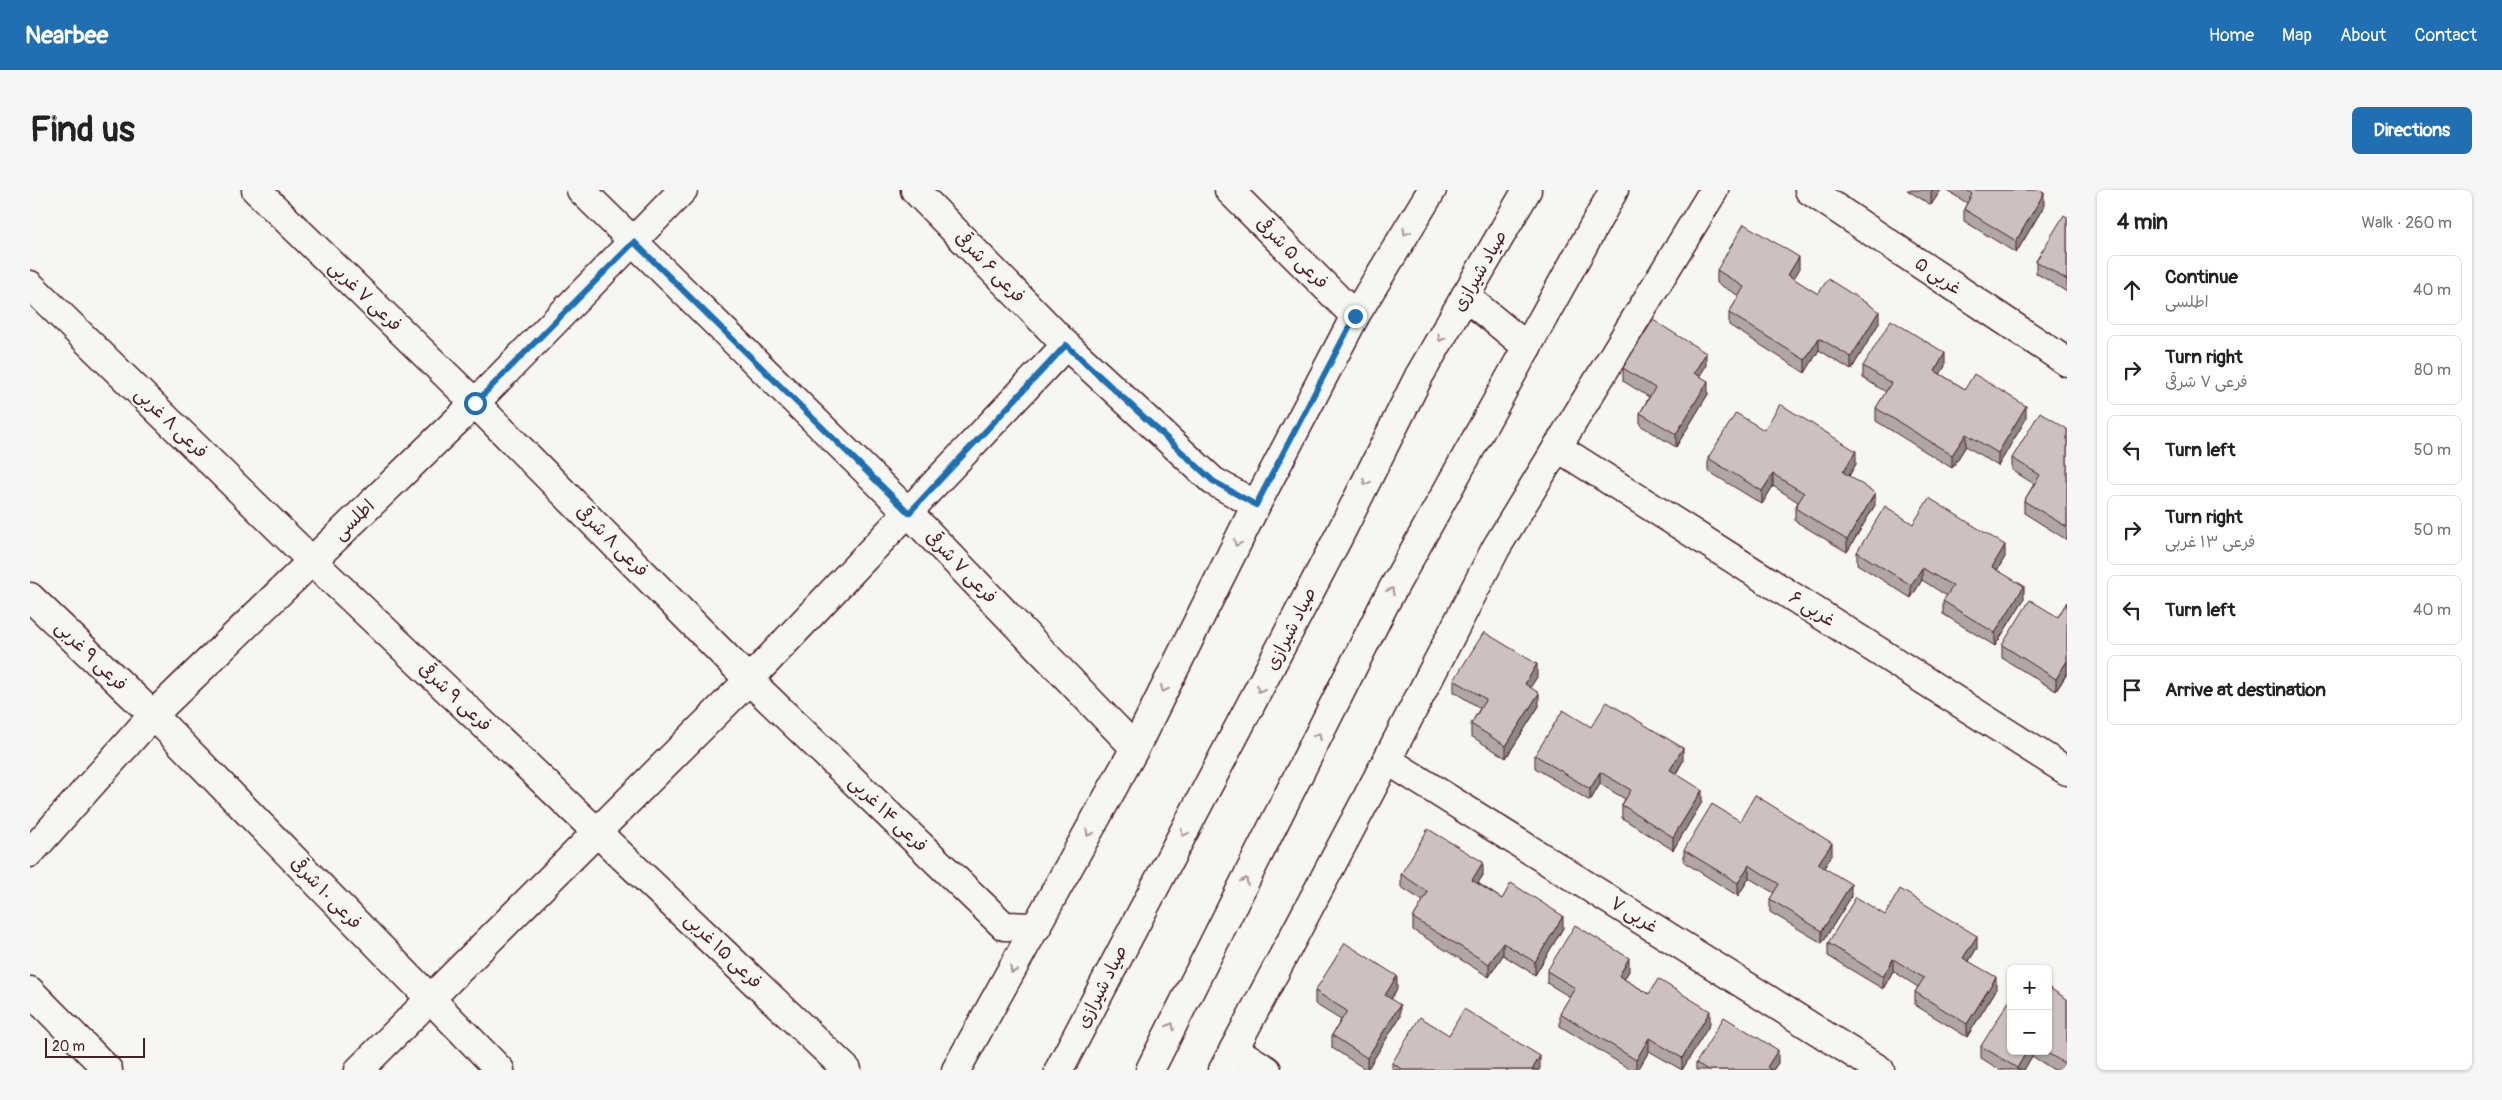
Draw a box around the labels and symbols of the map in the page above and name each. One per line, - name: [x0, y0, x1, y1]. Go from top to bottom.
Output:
- street label: فرعی ۵ شرقی: [1251, 211, 1334, 294]
- street label: فرعی ۶ شرقی: [950, 225, 1031, 308]
- one-way arrow: [1403, 226, 1413, 235]
- street label: صیاد شیرازی: [1448, 226, 1512, 316]
- street label: ۵ غربی: [1910, 252, 1966, 300]
- street label: فرعی ۷ غربی: [324, 255, 406, 337]
- route end: [1344, 305, 1367, 328]
- one-way arrow: [1437, 333, 1447, 342]
- street label: فرعی ۸ غربی: [130, 382, 212, 464]
- route start: [464, 392, 487, 415]
- one-way arrow: [1362, 477, 1372, 486]
- street label: اطلسی: [328, 495, 380, 545]
- street label: فرعی ۸ شرقی: [571, 499, 654, 582]
- street label: فرعی ۷ شرقی: [920, 525, 1002, 608]
- one-way arrow: [1233, 538, 1243, 547]
- street label: صیاد شیرازی: [1260, 584, 1322, 674]
- street label: ۶ غربی: [1785, 586, 1839, 632]
- one-way arrow: [1385, 588, 1395, 597]
- street label: فرعی ۹ غربی: [50, 616, 132, 696]
- street label: فرعی ۹ شرقی: [414, 657, 497, 737]
- one-way arrow: [1160, 684, 1170, 693]
- one-way arrow: [1256, 684, 1266, 693]
- one-way arrow: [1312, 732, 1322, 741]
- street label: فرعی ۱۴ غربی: [844, 771, 932, 857]
- one-way arrow: [1085, 827, 1095, 836]
- one-way arrow: [1180, 827, 1190, 836]
- street label: فرعی ۱۰ شرقی: [286, 851, 367, 934]
- one-way arrow: [1238, 877, 1249, 886]
- street label: ۷ غربی: [1606, 891, 1662, 939]
- street label: فرعی ۱۵ غربی: [679, 908, 767, 994]
- street label: صیاد شیرازی: [1071, 942, 1133, 1032]
- one-way arrow: [1009, 964, 1019, 973]
- one-way arrow: [1165, 1023, 1175, 1032]
- scale bar: [45, 1035, 145, 1058]

